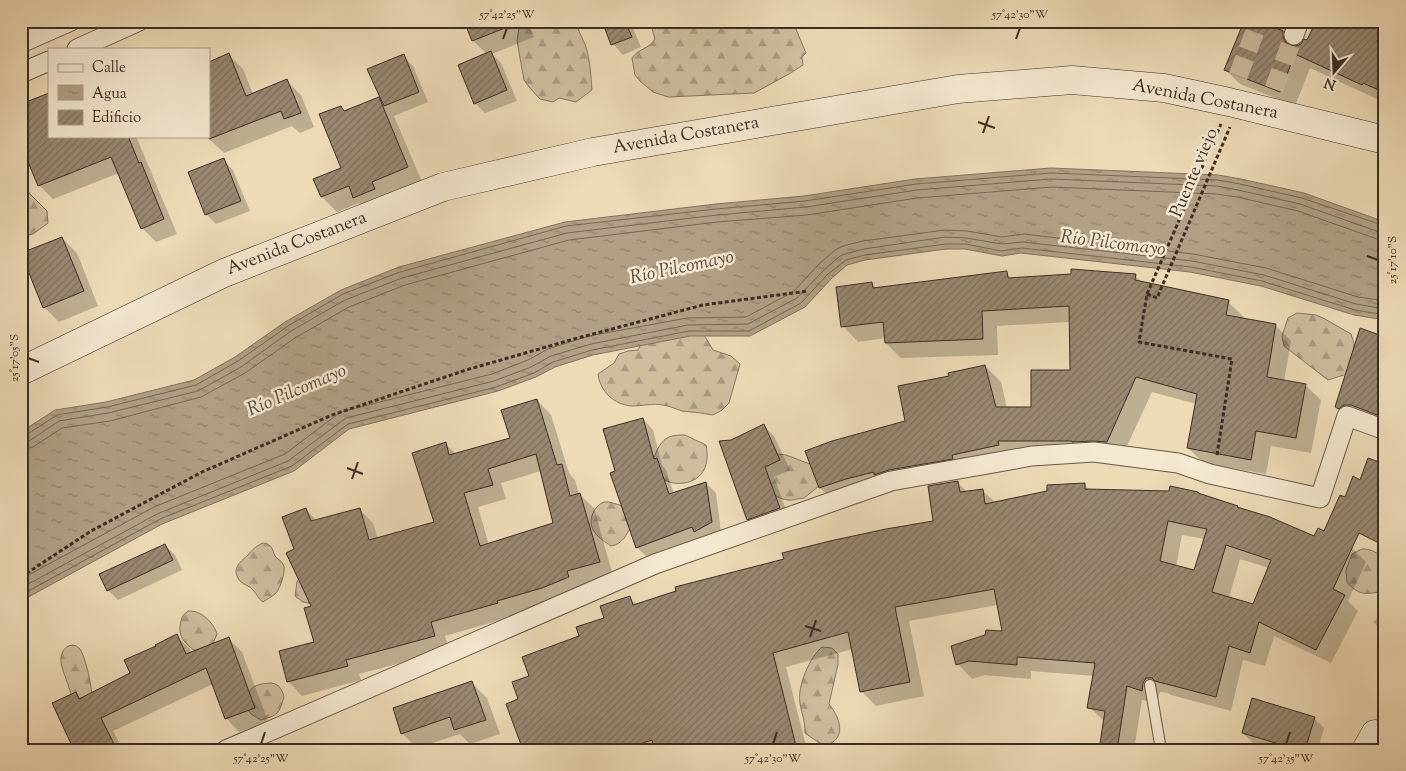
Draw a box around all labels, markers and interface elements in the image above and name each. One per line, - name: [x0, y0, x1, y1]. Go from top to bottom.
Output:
- text: 57°42'25"W: [478, 6, 535, 24]
- text: 57°42'30"W: [991, 6, 1049, 24]
- legend: [48, 48, 210, 138]
- north arrow: [1308, 48, 1358, 98]
- text: Calle: [92, 58, 126, 79]
- text: N: [1322, 71, 1339, 94]
- street label: Avenida Costanera: [1130, 73, 1280, 127]
- text: Agua: [92, 84, 127, 105]
- text: Edificio: [92, 108, 141, 129]
- street label: Avenida Costanera: [611, 110, 761, 162]
- street label: Puente viejo: [1164, 124, 1226, 222]
- street label: Avenida Costanera: [223, 205, 371, 283]
- water label: Río Pilcomayo: [1059, 224, 1167, 264]
- text: 25°17'10"S: [1384, 236, 1402, 284]
- water label: Río Pilcomayo: [628, 244, 736, 292]
- text: 25°17'05"S: [6, 334, 24, 382]
- water label: Río Pilcomayo: [243, 358, 351, 424]
- text: 57°42'25"W: [232, 750, 289, 768]
- text: 57°42'30"W: [744, 750, 802, 768]
- text: 57°42'35"W: [1258, 750, 1314, 768]

